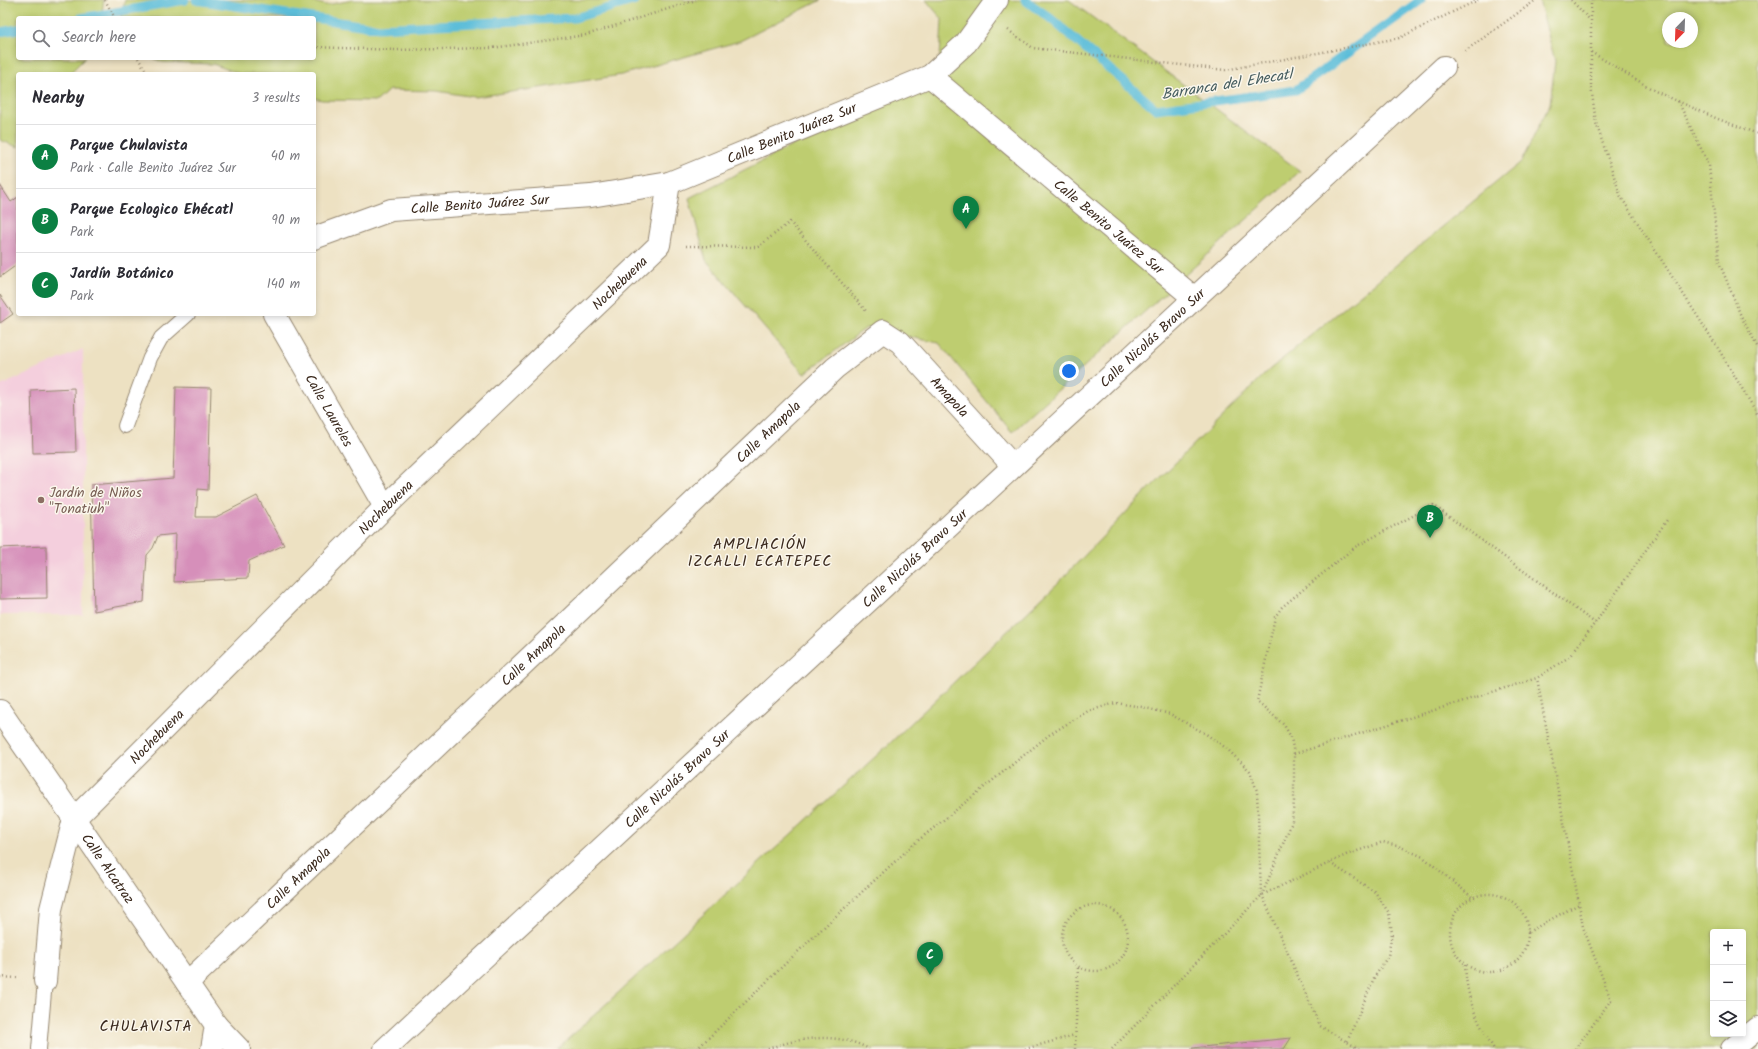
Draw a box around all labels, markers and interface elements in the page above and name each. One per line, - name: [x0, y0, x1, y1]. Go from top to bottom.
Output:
- north arrow: [1662, 12, 1698, 48]
- search box: [16, 16, 316, 60]
- text: Search here: [62, 26, 136, 50]
- icon: search: [30, 27, 52, 49]
- water label: Barranca del Ehecatl: [1160, 62, 1297, 107]
- text: Nearby: [32, 85, 84, 112]
- text: 3 results: [252, 88, 300, 109]
- street label: Calle Benito Juárez Sur: [724, 97, 862, 170]
- text: Parque Chulavista: [70, 134, 188, 158]
- text: A: [41, 146, 49, 167]
- text: 40 m: [271, 146, 300, 167]
- text: Park · Calle Benito Juárez Sur: [70, 158, 236, 179]
- street label: Calle Benito Juárez Sur: [1048, 174, 1170, 281]
- street label: Calle Benito Juárez Sur: [410, 189, 551, 221]
- pin: A: [953, 196, 979, 229]
- text: Parque Ecologico Ehécatl: [70, 198, 233, 222]
- text: B: [41, 210, 49, 231]
- text: 90 m: [272, 210, 300, 231]
- text: Park: [70, 222, 94, 243]
- street label: Nochebuena: [587, 251, 653, 316]
- text: Jardín Botánico: [70, 262, 174, 286]
- text: C: [41, 274, 49, 295]
- text: 140 m: [267, 274, 300, 295]
- street label: Calle Nicolás Bravo Sur: [1095, 283, 1212, 393]
- text: Park: [70, 286, 94, 307]
- your location: [1059, 361, 1079, 381]
- street label: Calle Laureles: [299, 370, 358, 452]
- street label: Amapola: [924, 372, 974, 423]
- street label: Calle Amapola: [731, 396, 806, 469]
- street label: Nochebuena: [353, 475, 419, 540]
- place label: Jardín de Niños "Tonatiuh": [49, 482, 142, 520]
- marker: Jardín de Niños "Tonatiuh": [36, 495, 46, 505]
- street label: Calle Nicolás Bravo Sur: [857, 503, 974, 614]
- pin: B: [1417, 505, 1443, 538]
- district label: AMPLIACIÓN IZCALLI ECATEPEC: [688, 533, 832, 574]
- street label: Calle Amapola: [496, 619, 571, 692]
- street label: Nochebuena: [125, 704, 190, 770]
- street label: Calle Nicolás Bravo Sur: [620, 723, 736, 834]
- street label: Calle Alcatraz: [75, 829, 140, 909]
- street label: Calle Amapola: [261, 842, 336, 915]
- map controls: [1710, 929, 1746, 1037]
- button: +: [1710, 929, 1746, 965]
- pin: C: [917, 942, 943, 975]
- button: −: [1710, 965, 1746, 1001]
- button: layers: [1710, 1001, 1746, 1037]
- district label: CHULAVISTA: [99, 1015, 193, 1039]

